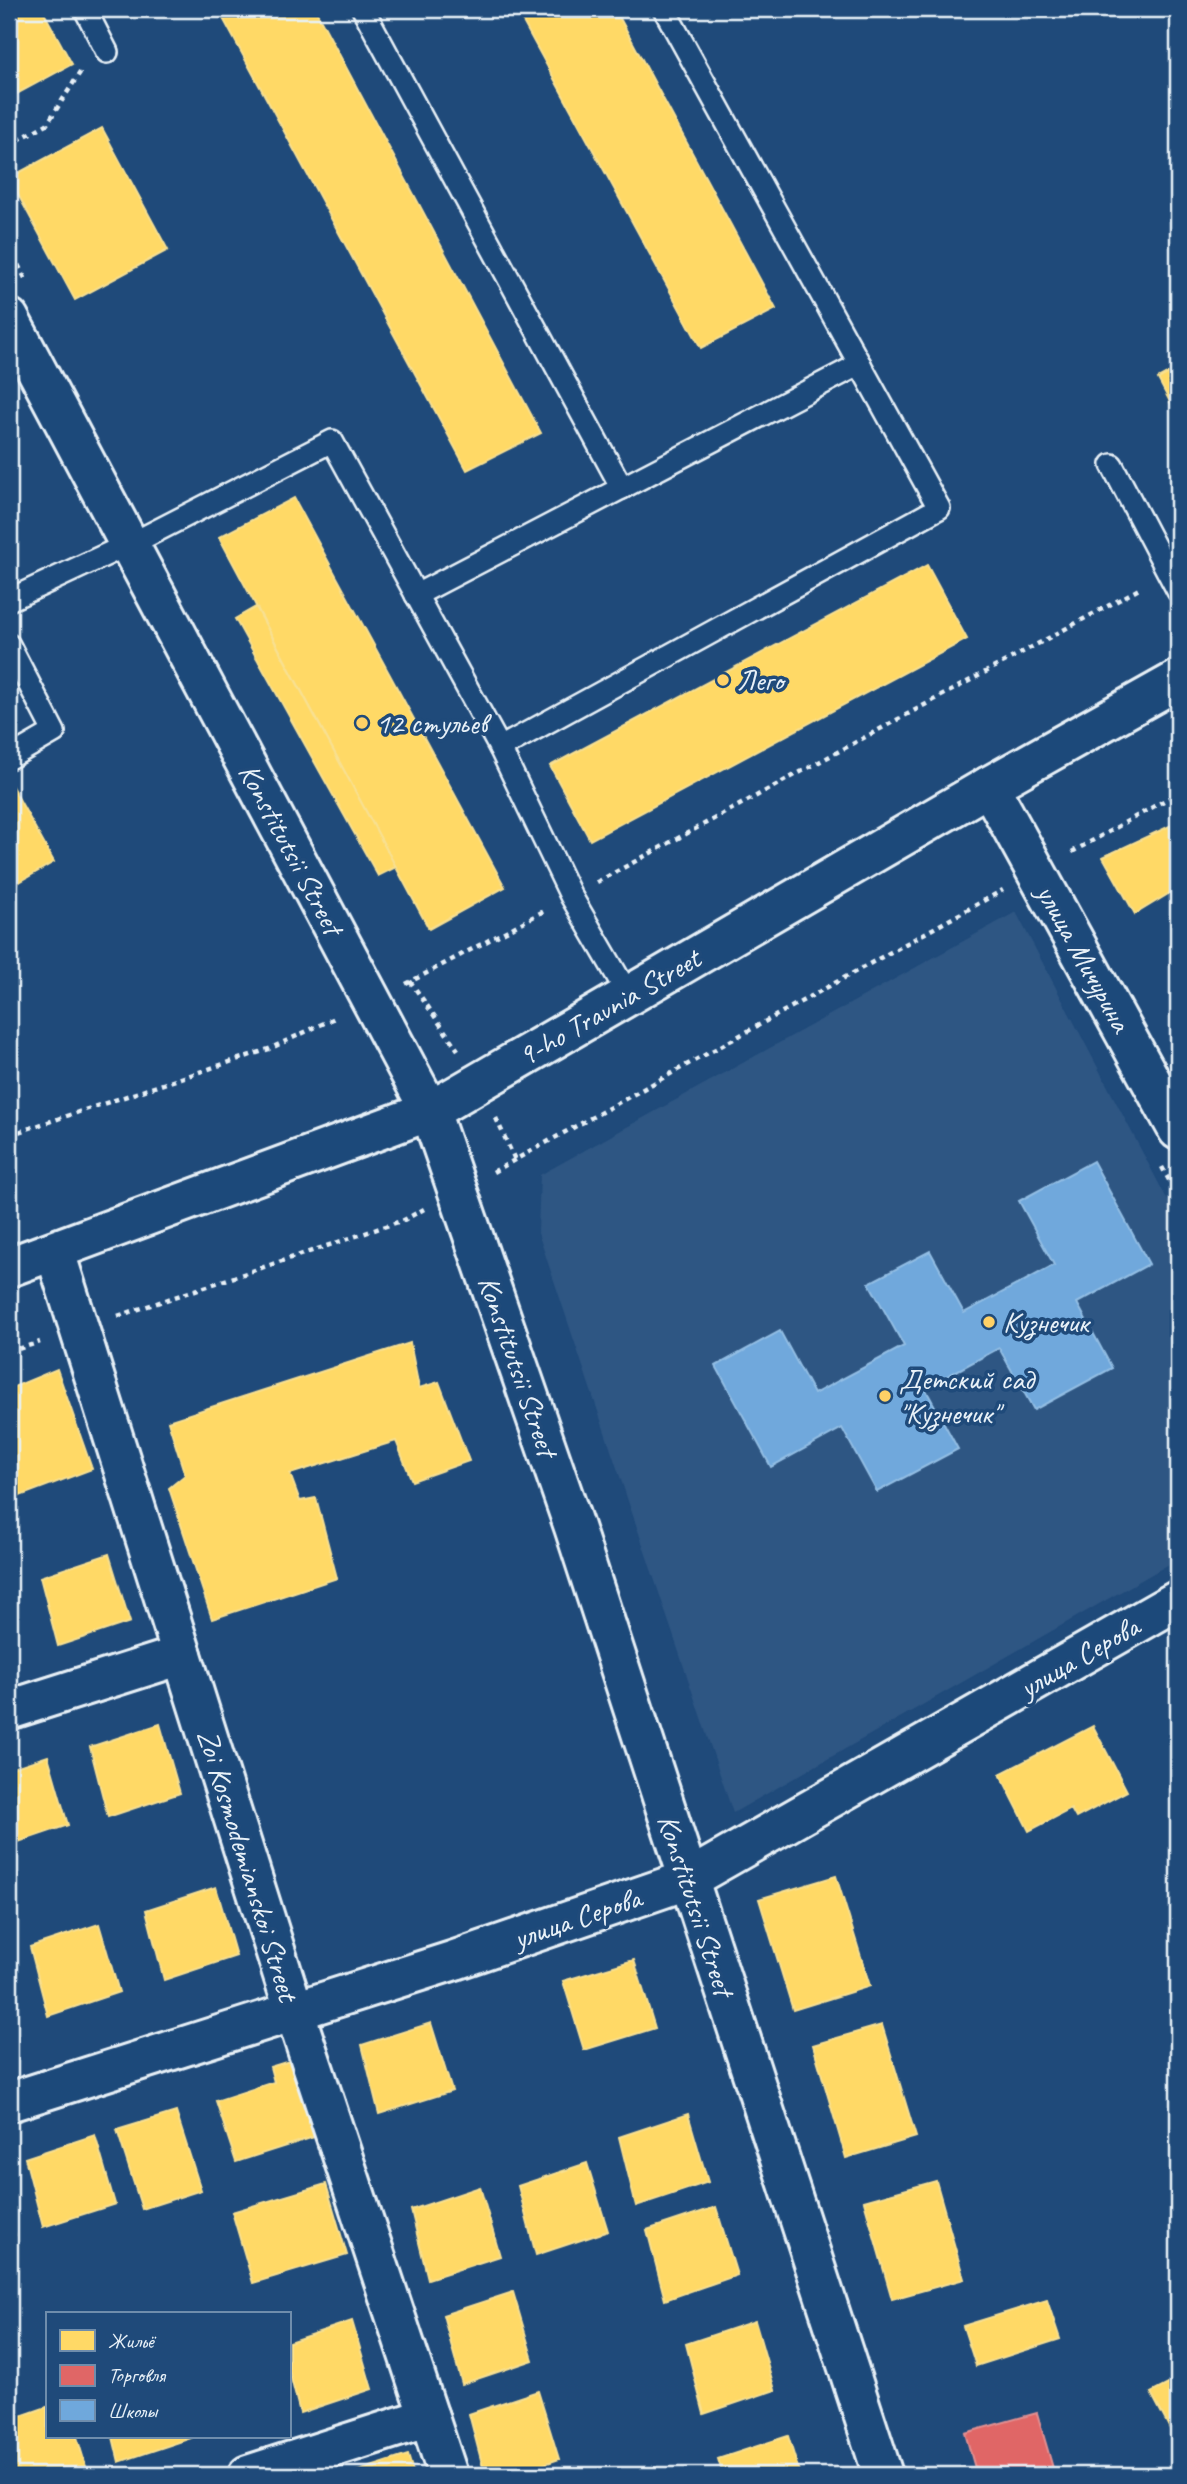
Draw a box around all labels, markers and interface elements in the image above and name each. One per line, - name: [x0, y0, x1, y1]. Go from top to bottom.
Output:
- place label: Лего: [737, 661, 787, 699]
- marker: Лего: [715, 672, 731, 688]
- place label: 12 стульев: [376, 704, 492, 742]
- marker: 12 стульев: [354, 715, 370, 731]
- street label: Konstitutsii Street: [230, 757, 354, 945]
- street label: улица Мичурина: [1027, 876, 1141, 1040]
- street label: 9-ho Travnia Street: [511, 938, 710, 1075]
- street label: Konstitutsii Street: [469, 1271, 568, 1465]
- place label: Кузнечик: [1003, 1303, 1092, 1341]
- marker: Кузнечик: [981, 1314, 997, 1330]
- place label: Детский сад "Кузнечик": [899, 1360, 1036, 1432]
- marker: Детский сад "Кузнечик": [877, 1388, 893, 1404]
- street label: улица Серова: [1010, 1606, 1148, 1708]
- street label: Zoi Kosmodemianskoi Street: [189, 1725, 308, 2008]
- street label: Konstitutsii Street: [649, 1810, 744, 2004]
- street label: улица Серова: [506, 1878, 648, 1958]
- legend: [46, 2312, 290, 2438]
- text: Жильё: [108, 2328, 157, 2354]
- text: Торговля: [108, 2362, 167, 2388]
- text: Школы: [108, 2398, 159, 2424]

